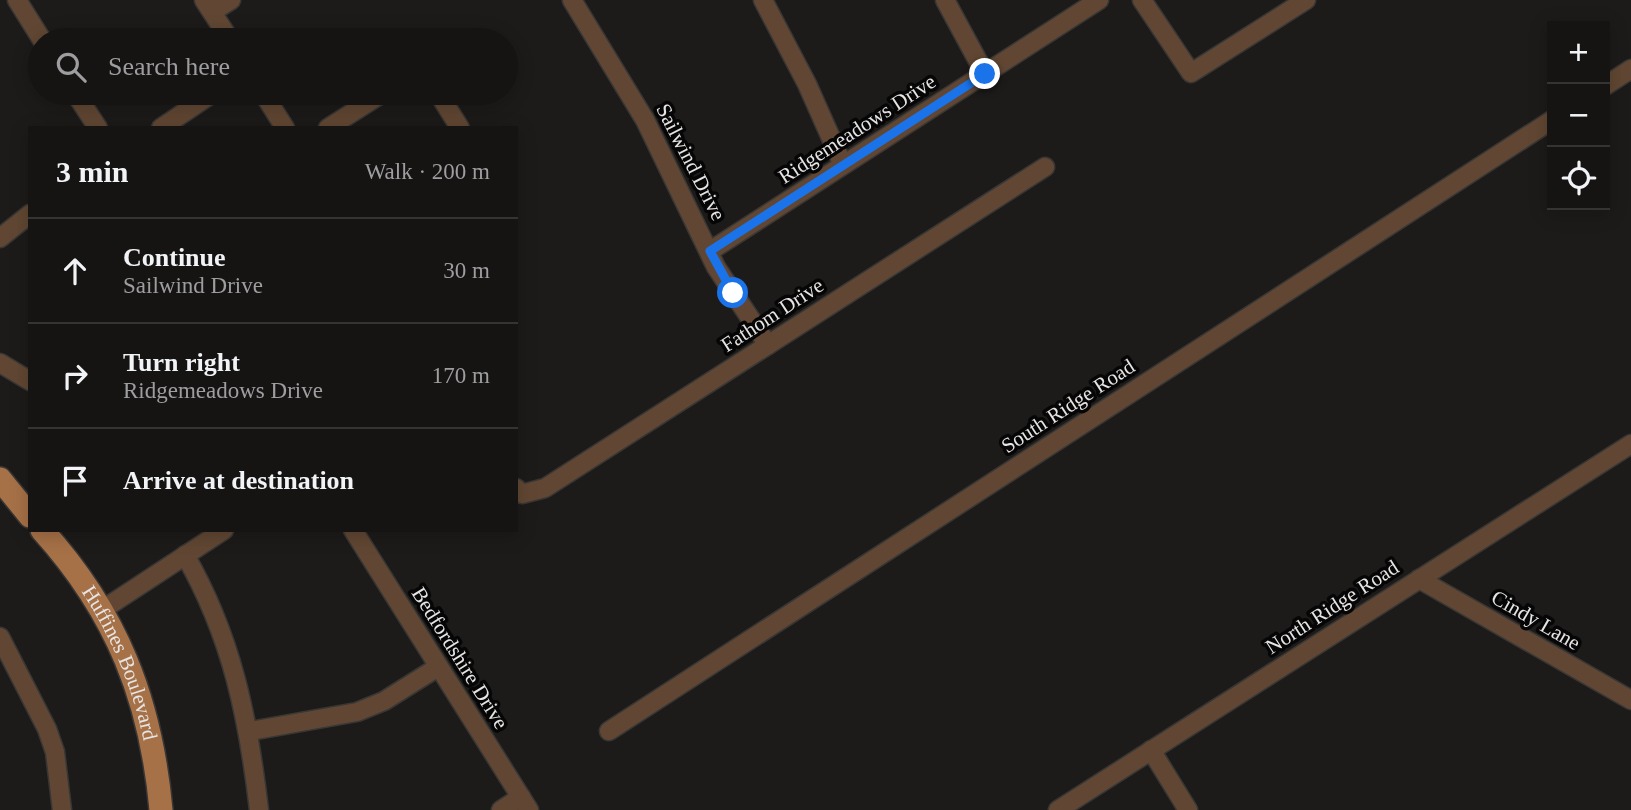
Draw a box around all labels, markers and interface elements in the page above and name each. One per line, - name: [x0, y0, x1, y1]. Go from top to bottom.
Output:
- map controls: [1547, 21, 1610, 210]
- button: +: [1547, 21, 1610, 84]
- search box: [28, 28, 518, 105]
- icon: search: [52, 48, 90, 86]
- text: Search here: [108, 52, 230, 81]
- route end: [969, 58, 1000, 89]
- street label: Ridgemeadows Drive: [774, 69, 940, 189]
- button: −: [1547, 84, 1610, 147]
- street label: Sailwind Drive: [651, 100, 731, 224]
- button: locate: [1547, 147, 1610, 210]
- text: 3 min: [56, 155, 129, 188]
- text: Walk · 200 m: [365, 159, 490, 184]
- text: Continue: [123, 243, 226, 272]
- icon: ahead: [56, 252, 94, 290]
- text: 30 m: [443, 258, 490, 283]
- text: Sailwind Drive: [123, 273, 263, 298]
- street label: Fathom Drive: [716, 273, 828, 357]
- route start: [717, 277, 748, 308]
- text: Turn right: [123, 348, 240, 377]
- street label: South Ridge Road: [997, 354, 1140, 458]
- icon: right: [56, 357, 94, 395]
- text: 170 m: [432, 363, 490, 388]
- text: Ridgemeadows Drive: [123, 378, 323, 403]
- icon: arrive: [56, 462, 94, 500]
- text: Arrive at destination: [123, 466, 354, 495]
- street label: North Ridge Road: [1261, 555, 1404, 659]
- street label: Huffines Boulevard: [77, 581, 162, 743]
- street label: Bedfordshire Drive: [407, 583, 513, 733]
- street label: Cindy Lane: [1487, 585, 1585, 655]

